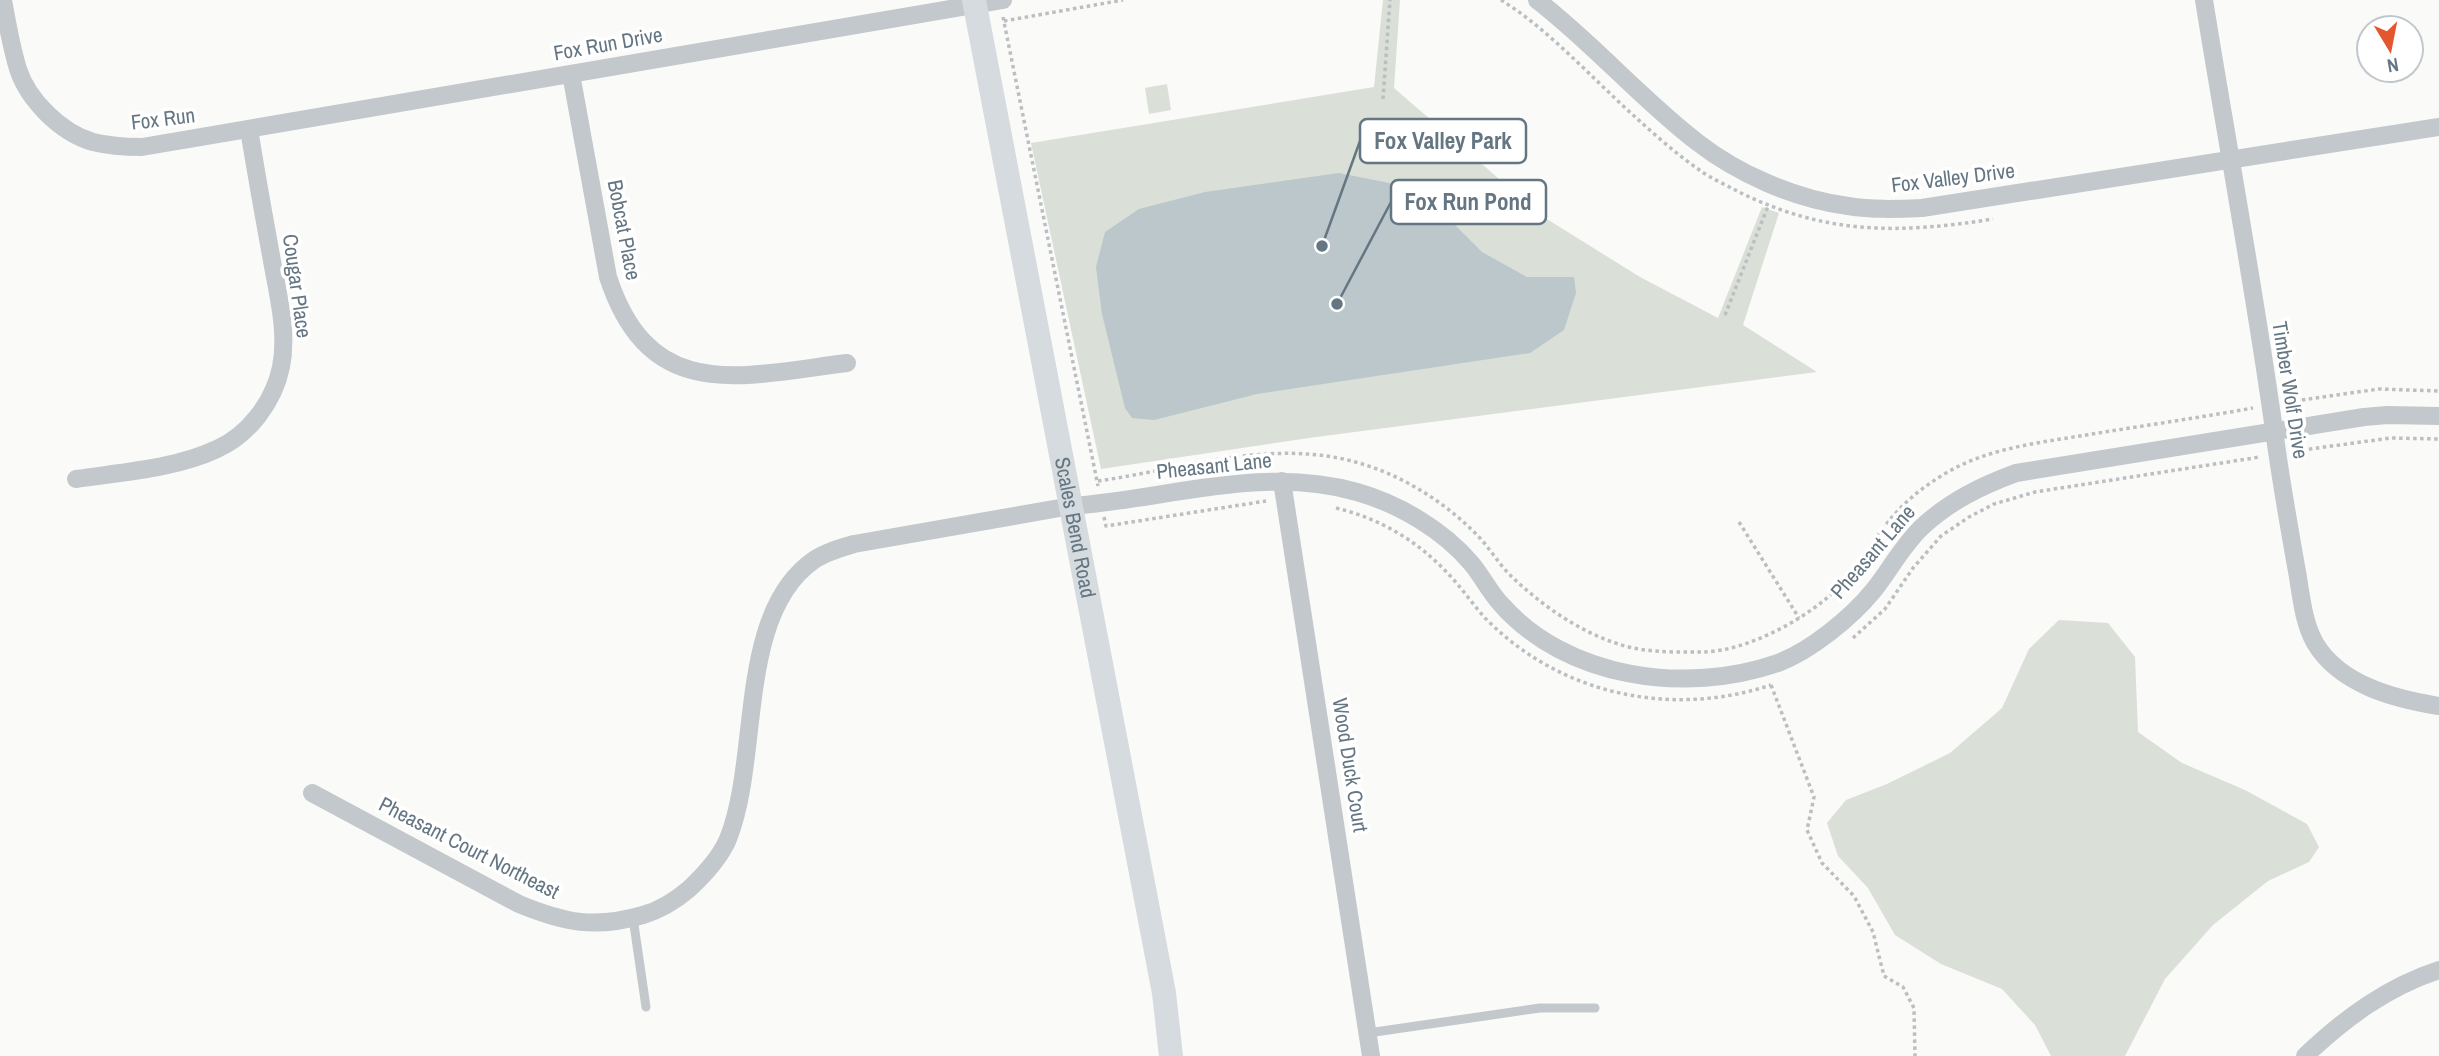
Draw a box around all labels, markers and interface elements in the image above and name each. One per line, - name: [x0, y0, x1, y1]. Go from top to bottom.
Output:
- north arrow: [2355, 14, 2425, 84]
- street label: Fox Run Drive: [551, 20, 665, 67]
- text: N: [2385, 52, 2401, 80]
- street label: Fox Run: [129, 100, 197, 137]
- callout: Fox Valley Park: [1360, 119, 1526, 163]
- text: Fox Valley Park: [1374, 125, 1512, 156]
- street label: Fox Valley Drive: [1890, 156, 2016, 199]
- street label: Bobcat Place: [601, 177, 648, 282]
- callout: Fox Run Pond: [1391, 180, 1546, 224]
- text: Fox Run Pond: [1405, 186, 1531, 217]
- street label: Cougar Place: [276, 232, 319, 340]
- street label: Timber Wolf Drive: [2265, 319, 2316, 461]
- street label: Pheasant Lane: [1155, 445, 1273, 486]
- street label: Scales Bend Road: [1048, 455, 1103, 600]
- street label: Pheasant Lane: [1824, 498, 1922, 605]
- street label: Wood Duck Court: [1326, 696, 1375, 834]
- street label: Pheasant Court Northeast: [374, 789, 565, 906]

